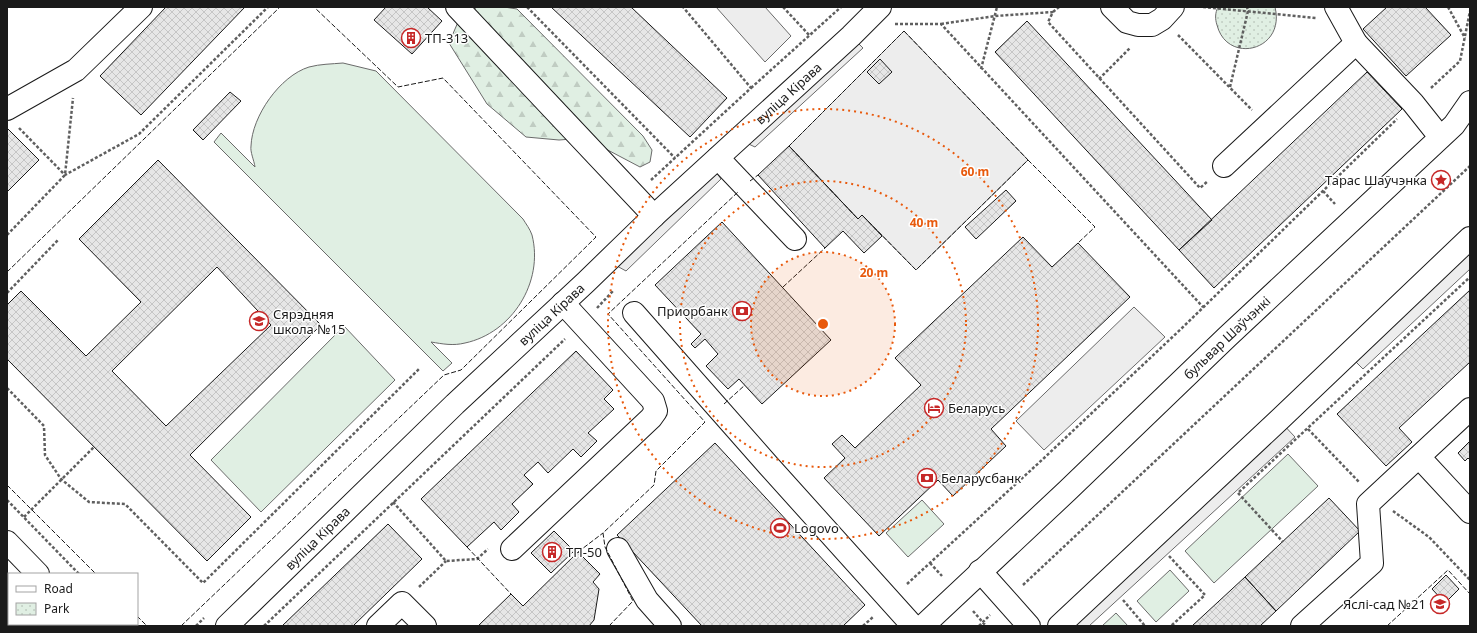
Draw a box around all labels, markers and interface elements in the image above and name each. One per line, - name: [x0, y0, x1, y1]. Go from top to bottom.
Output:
- building icon: ТП-313: [400, 27, 422, 49]
- place label: ТП-313: [425, 29, 468, 47]
- street label: вуліца Кірава: [751, 58, 825, 128]
- text: 60 m: [961, 163, 989, 180]
- place icon: Тарас Шаўчэнка: [1430, 169, 1452, 191]
- place label: Тарас Шаўчэнка: [1325, 171, 1427, 189]
- text: 40 m: [910, 214, 938, 231]
- text: 20 m: [860, 264, 888, 281]
- street label: вуліца Кірава: [515, 279, 588, 349]
- street label: бульвар Шаўчэнкі: [1180, 292, 1274, 383]
- bank icon: Приорбанк: [731, 300, 753, 322]
- place label: Приорбанк: [657, 302, 728, 320]
- place label: Сярэдняя школа №15: [273, 305, 345, 338]
- school or university icon: Сярэдняя школа №15: [248, 310, 270, 332]
- centre of rings: [816, 317, 830, 331]
- hotel icon: Беларусь: [923, 397, 945, 419]
- place label: Беларусь: [948, 399, 1005, 417]
- bank icon: Беларусбанк: [916, 467, 938, 489]
- place label: Беларусбанк: [941, 469, 1021, 487]
- street label: вуліца Кірава: [281, 502, 354, 574]
- sports icon: Logovo: [769, 517, 791, 539]
- place label: Logovo: [794, 519, 839, 537]
- building icon: ТП-50: [541, 541, 563, 563]
- place label: ТП-50: [566, 543, 602, 561]
- legend: [8, 573, 138, 625]
- text: Road: [44, 580, 73, 597]
- school or university icon: Яслі-сад №21: [1429, 593, 1451, 615]
- place label: Яслі-сад №21: [1343, 595, 1426, 613]
- text: Park: [44, 600, 70, 617]

